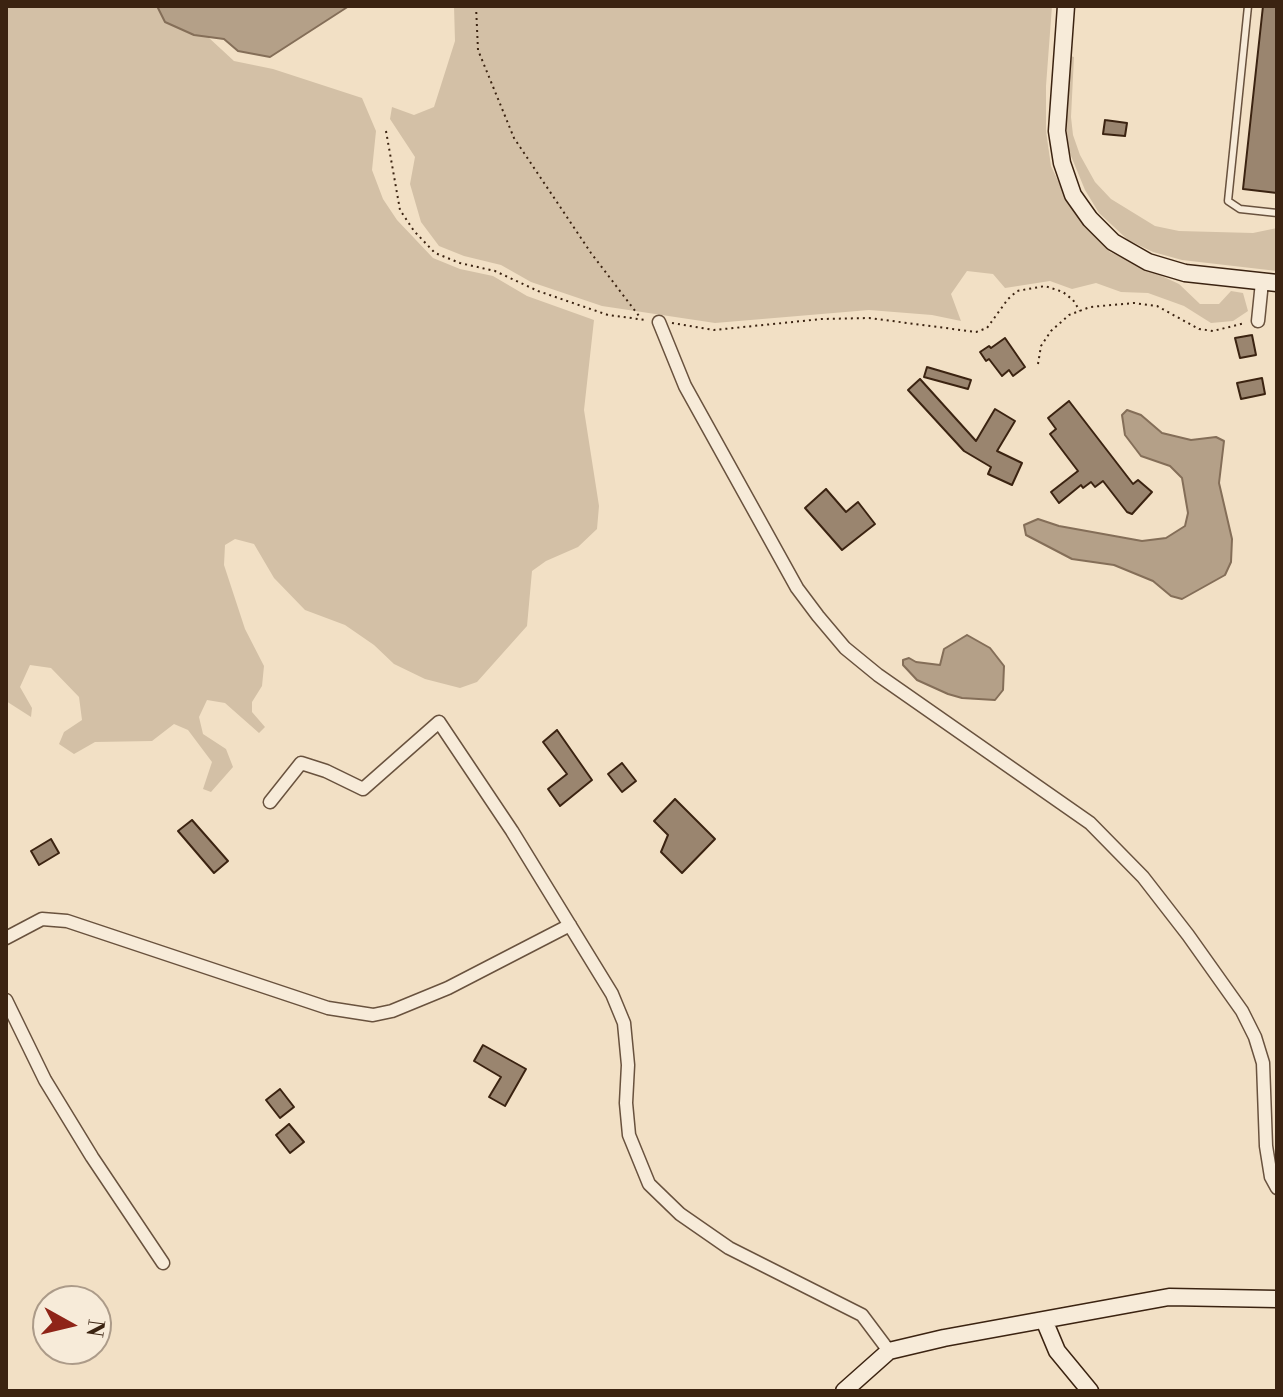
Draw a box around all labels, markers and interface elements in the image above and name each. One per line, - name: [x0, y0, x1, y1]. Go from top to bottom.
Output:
- north arrow: [32, 1285, 112, 1365]
- text: N: [80, 1318, 109, 1339]

